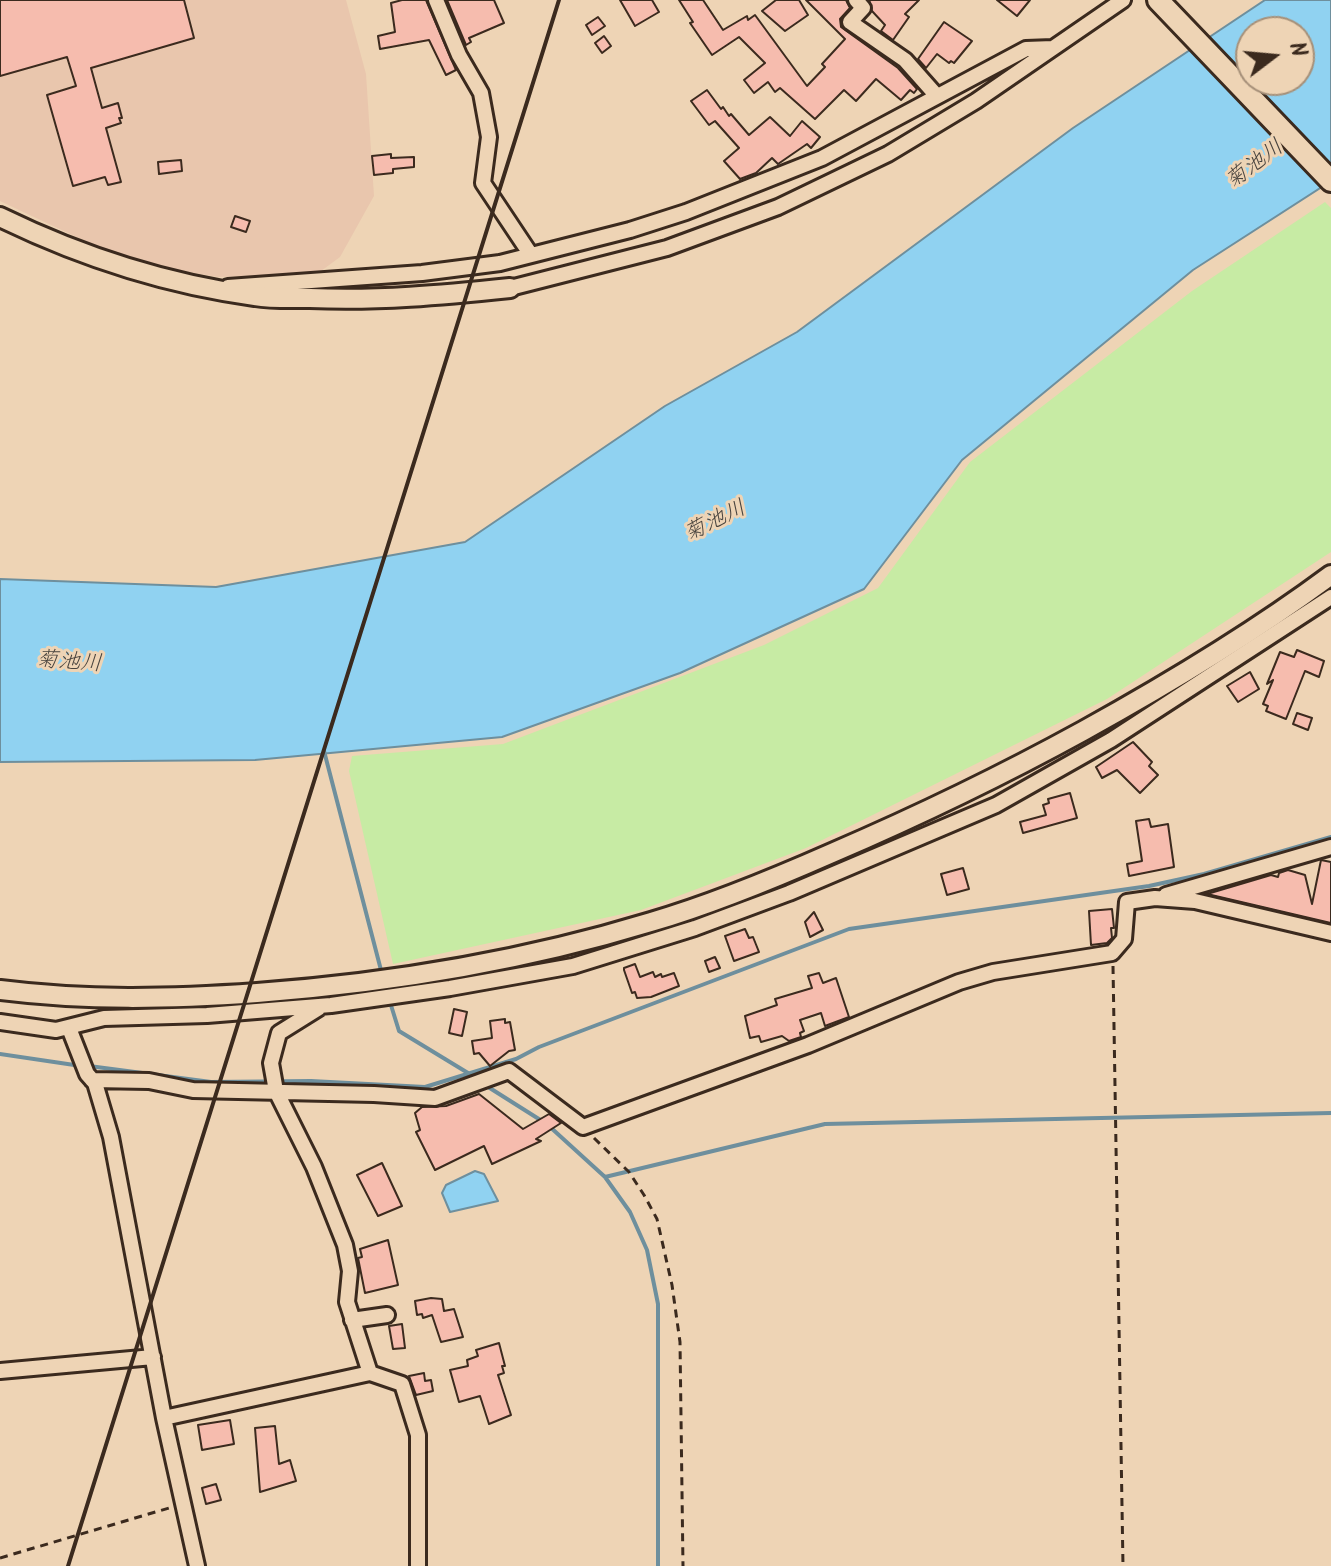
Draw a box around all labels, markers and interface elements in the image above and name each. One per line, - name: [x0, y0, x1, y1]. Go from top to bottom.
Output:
- north arrow: [1235, 16, 1315, 96]
- text: N: [1278, 38, 1315, 61]
- water label: 菊池川: [1222, 136, 1290, 196]
- water label: 菊池川: [681, 497, 751, 549]
- water label: 菊池川: [35, 649, 103, 679]

